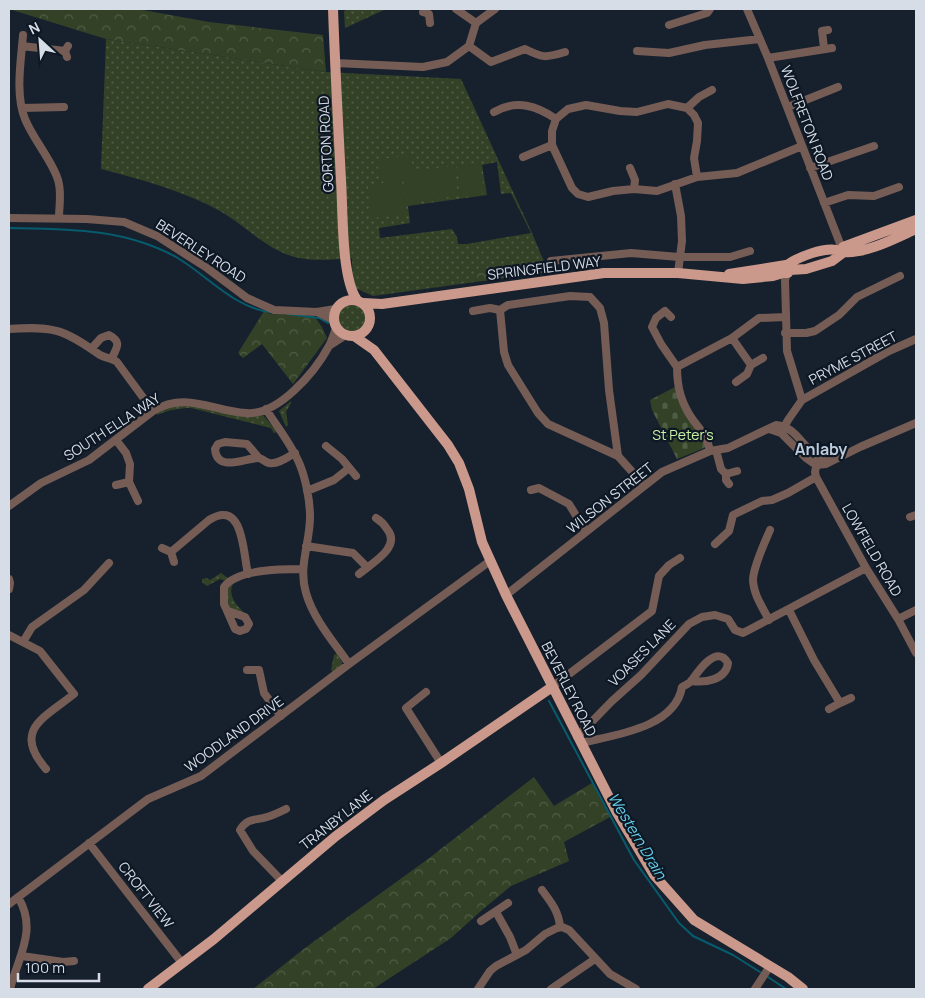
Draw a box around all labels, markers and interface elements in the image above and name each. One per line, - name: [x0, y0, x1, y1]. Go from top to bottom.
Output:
- north arrow: [15, 15, 65, 65]
- text: N: [25, 17, 43, 39]
- street label: WOLFRETON ROAD: [777, 63, 838, 183]
- street label: GORTON ROAD: [313, 95, 338, 193]
- street label: BEVERLEY ROAD: [153, 214, 250, 287]
- street label: SPRINGFIELD WAY: [486, 251, 602, 284]
- street label: PRYME STREET: [805, 326, 901, 389]
- street label: SOUTH ELLA WAY: [60, 388, 164, 465]
- park label: St Peter's: [652, 425, 714, 444]
- district label: Anlaby: [795, 438, 847, 460]
- street label: WILSON STREET: [563, 457, 657, 537]
- street label: LOWFIELD ROAD: [838, 500, 907, 600]
- street label: VOASES LANE: [604, 615, 679, 690]
- street label: BEVERLEY ROAD: [537, 638, 601, 739]
- street label: WOODLAND DRIVE: [180, 691, 287, 776]
- street label: TRANBY LANE: [295, 785, 376, 854]
- water label: Western Drain: [603, 789, 672, 884]
- street label: CROFT VIEW: [114, 857, 178, 932]
- scale bar: [18, 950, 99, 982]
- text: 100 m: [25, 957, 65, 978]

